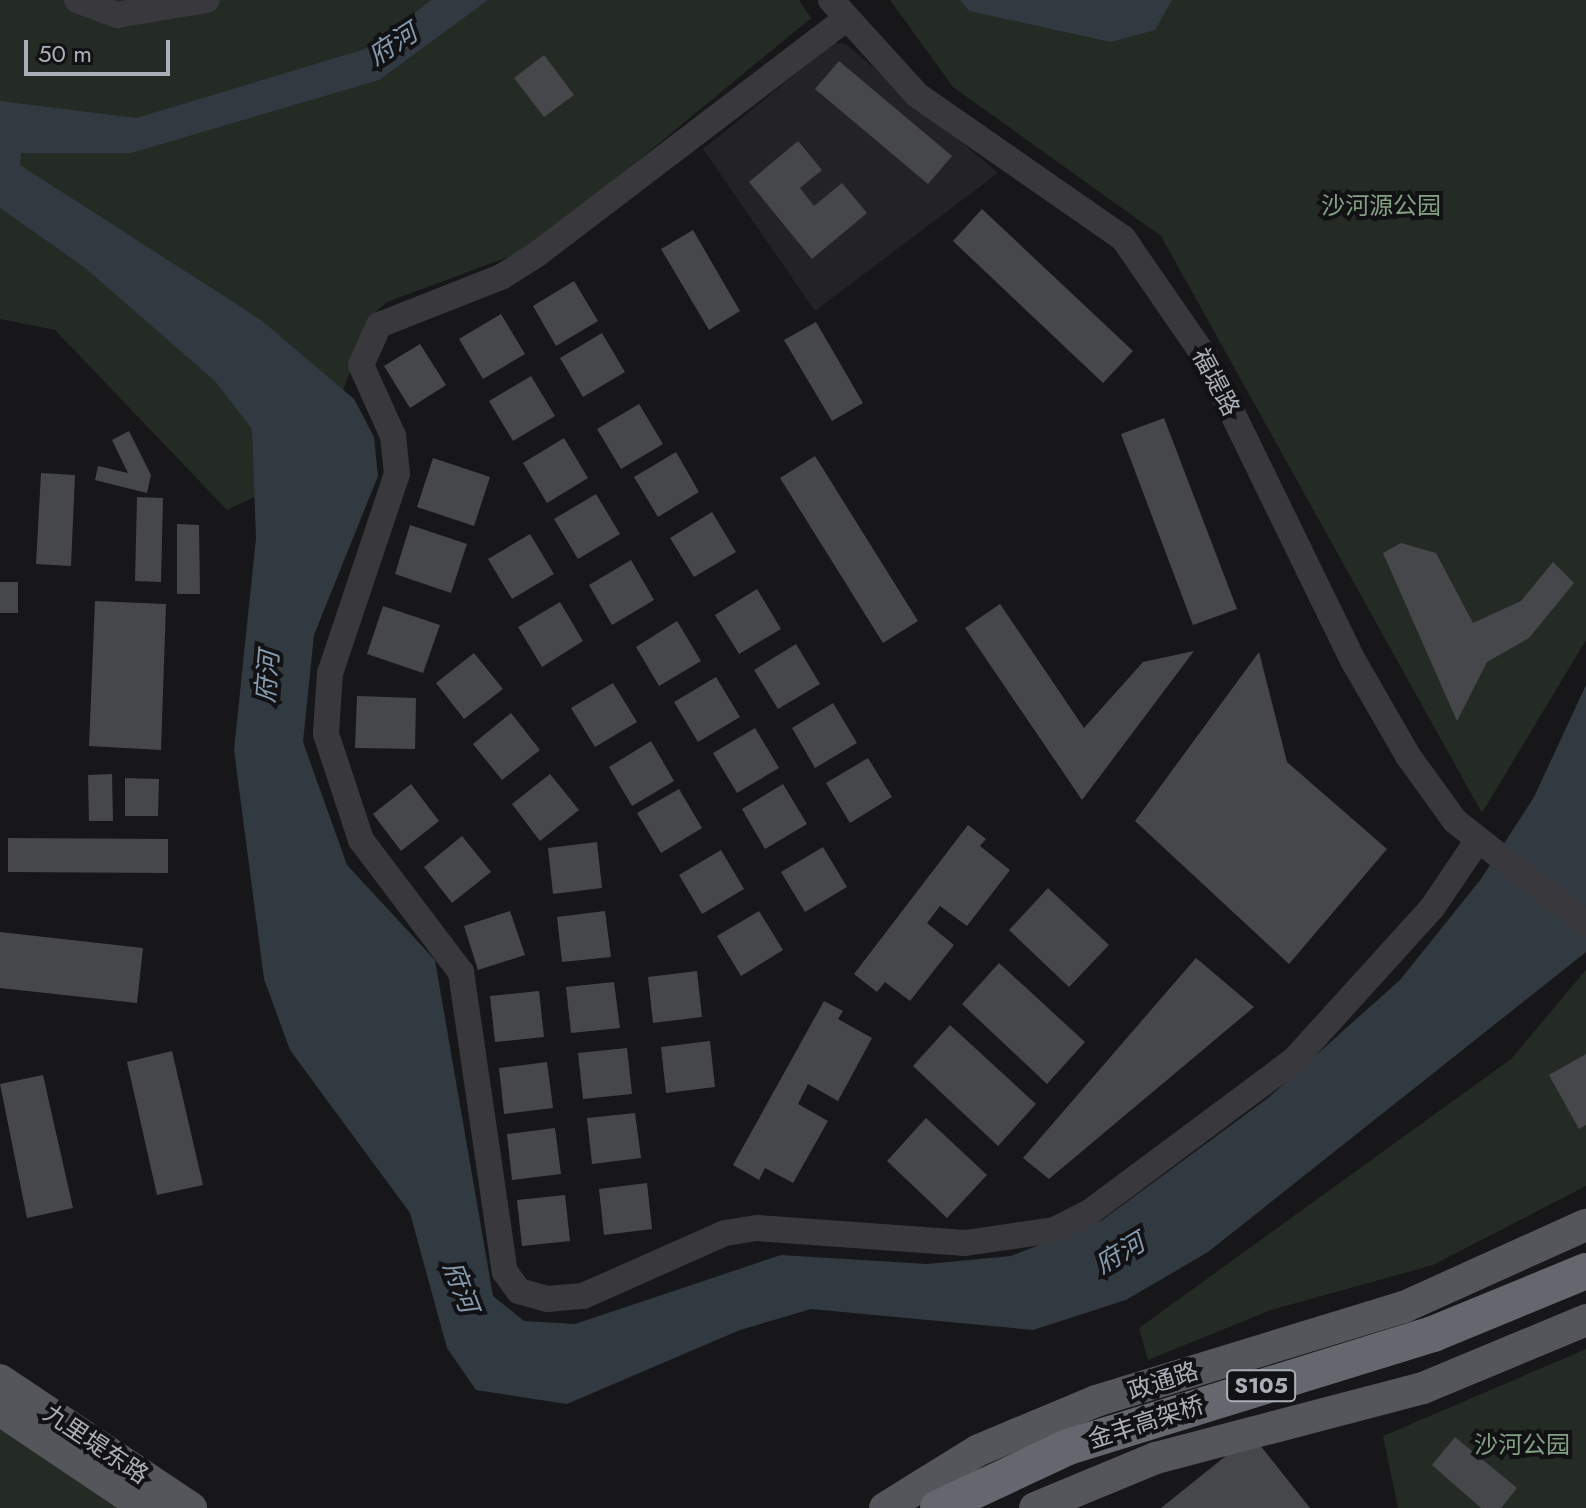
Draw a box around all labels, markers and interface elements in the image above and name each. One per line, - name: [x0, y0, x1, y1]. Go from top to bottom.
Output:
- water label: 府河: [363, 18, 423, 72]
- scale bar: [28, 24, 174, 74]
- text: 50 m: [38, 36, 92, 71]
- park label: 沙河源公园: [1321, 192, 1441, 220]
- street label: 福堤路: [1186, 343, 1246, 421]
- water label: 府河: [250, 650, 286, 704]
- water label: 府河: [1090, 1227, 1150, 1281]
- water label: 府河: [436, 1257, 484, 1317]
- street label: 政通路: [1124, 1356, 1202, 1406]
- road number: S105: [1225, 1368, 1297, 1404]
- street label: 金丰高架桥: [1084, 1390, 1208, 1454]
- street label: 九里堤东路: [38, 1399, 154, 1489]
- park label: 沙河公园: [1474, 1431, 1570, 1459]

